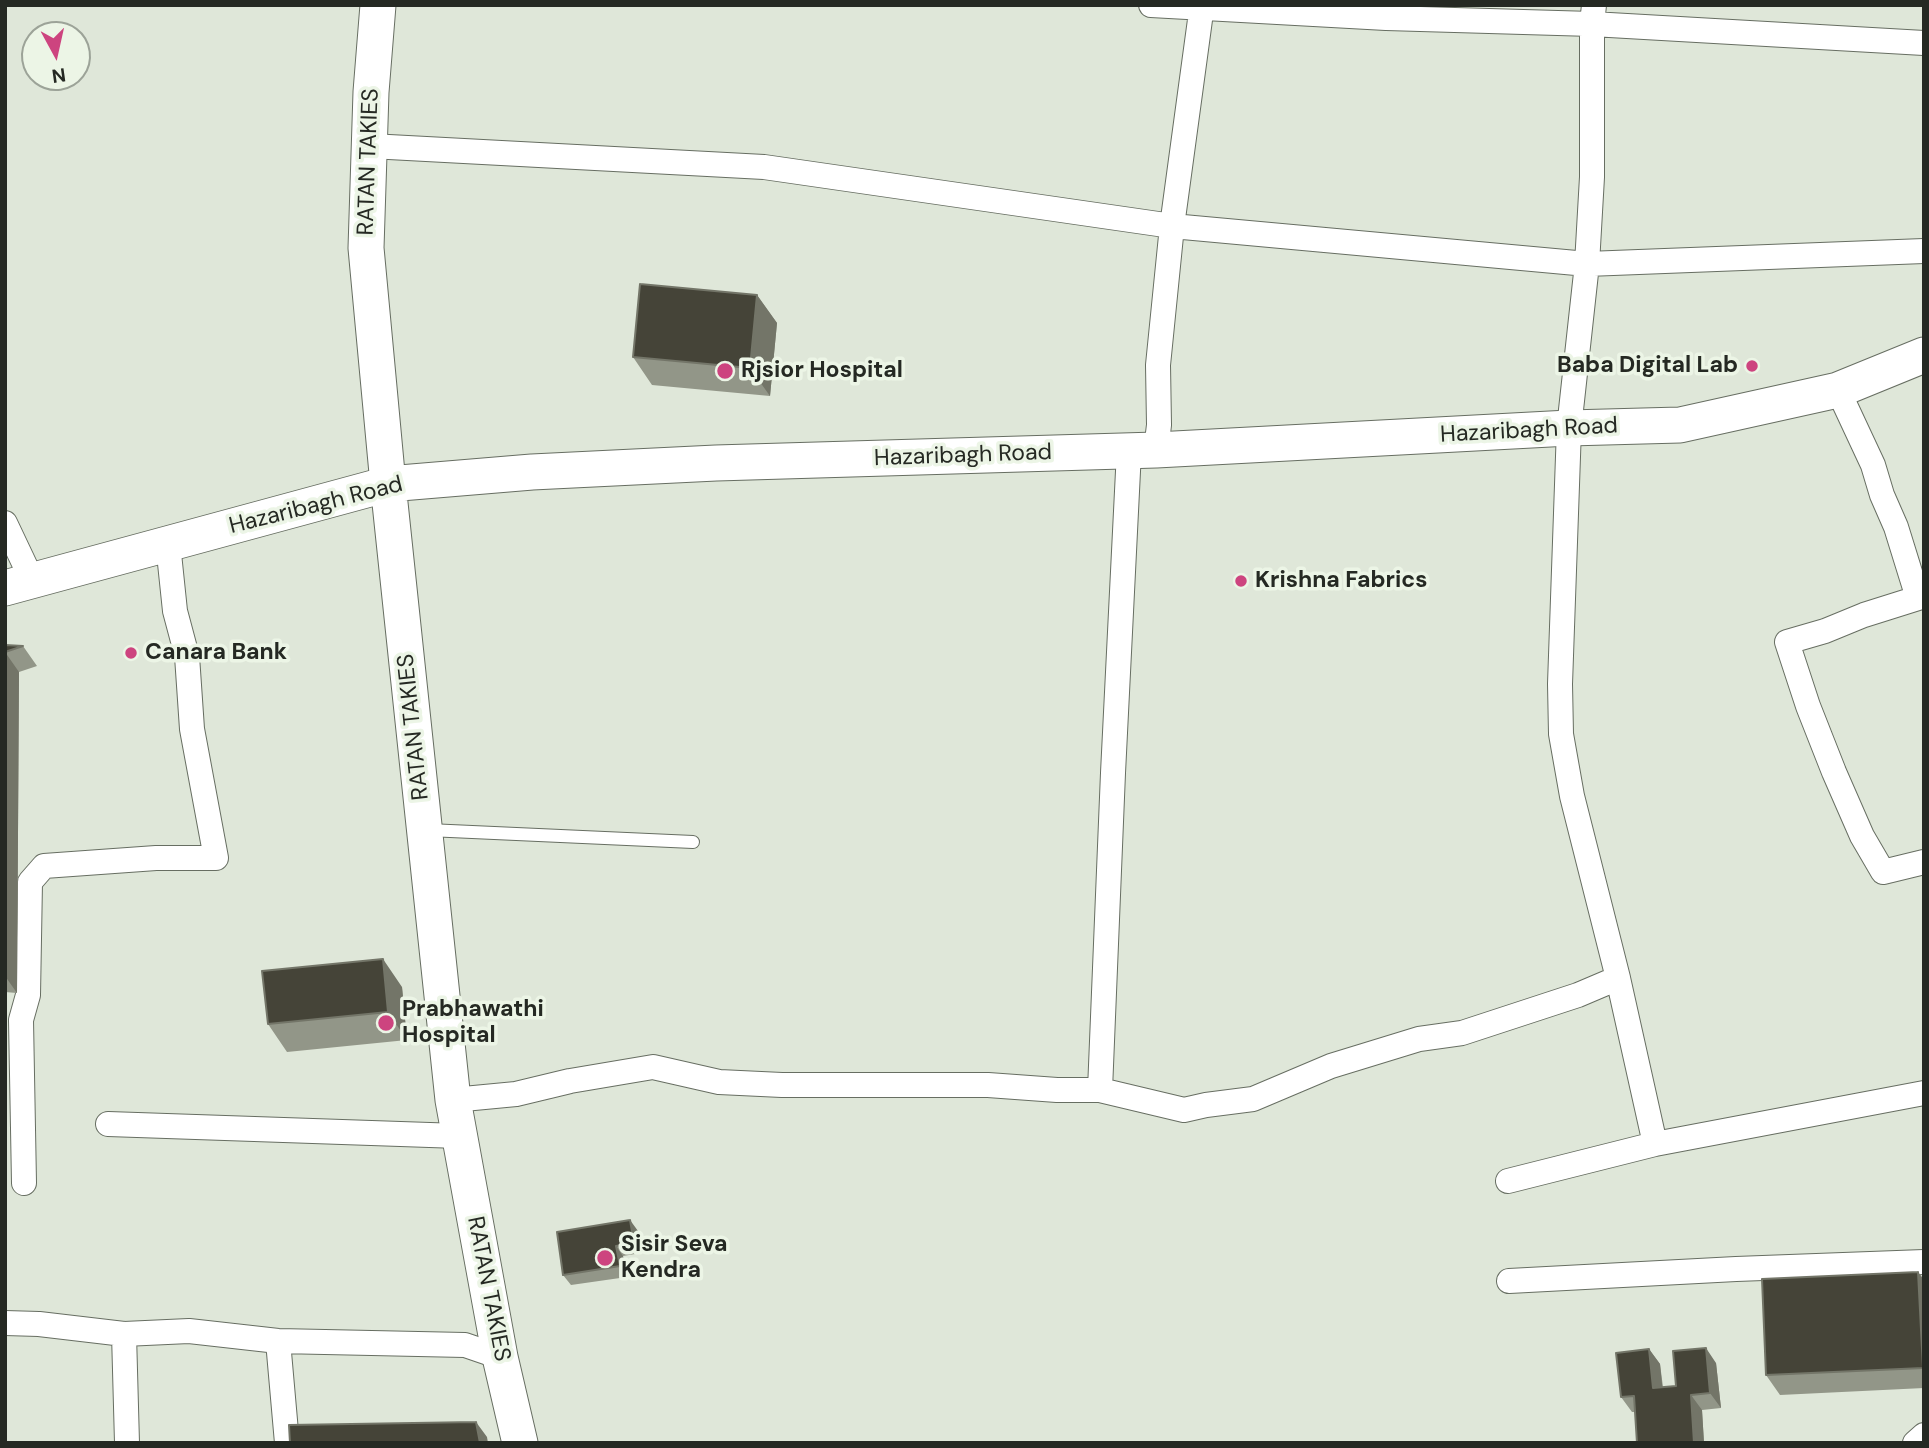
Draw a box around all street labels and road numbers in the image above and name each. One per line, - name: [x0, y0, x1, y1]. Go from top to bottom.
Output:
- street label: RATAN TAKIES: [353, 88, 385, 236]
- street label: Hazaribagh Road: [1439, 413, 1619, 449]
- street label: Hazaribagh Road: [874, 439, 1052, 473]
- street label: Hazaribagh Road: [226, 471, 406, 541]
- street label: RATAN TAKIES: [393, 652, 435, 802]
- street label: RATAN TAKIES: [460, 1214, 516, 1364]

